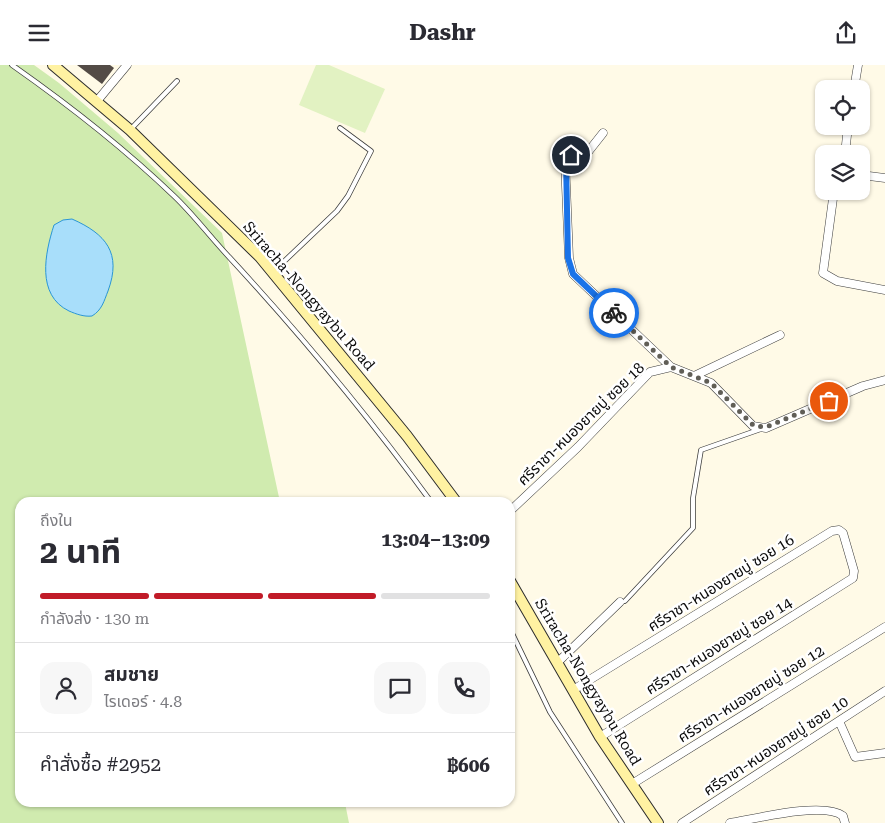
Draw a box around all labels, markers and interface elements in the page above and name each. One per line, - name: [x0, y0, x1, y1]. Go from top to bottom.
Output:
- icon: menu: [25, 19, 53, 47]
- icon: share: [832, 19, 860, 47]
- text: Dashr: [409, 20, 476, 45]
- map controls: [815, 80, 870, 200]
- button: locate: [815, 80, 870, 135]
- pin: [550, 134, 592, 176]
- icon: home: [557, 141, 585, 169]
- button: layers: [815, 145, 870, 200]
- street label: Sriracha-Nongyaybu Road: [239, 218, 379, 374]
- courier: [589, 288, 639, 338]
- icon: bike: [600, 299, 628, 327]
- street label: ศรีราชา-หนองยายบู่ ซอย 18: [514, 359, 648, 489]
- pin: [808, 380, 850, 422]
- icon: bag: [815, 387, 843, 415]
- text: ถึงใน: [40, 511, 73, 530]
- text: 13:04–13:09: [381, 528, 490, 551]
- street label: ศรีราชา-หนองยายบู่ ซอย 16: [645, 531, 797, 635]
- text: 2 นาที: [40, 533, 121, 571]
- street label: ศรีราชา-หนองยายบู่ ซอย 14: [643, 593, 796, 698]
- street label: Sriracha-Nongyaybu Road: [531, 595, 645, 769]
- text: กำลังส่ง · 130 m: [40, 609, 149, 628]
- street label: ศรีราชา-หนองยายบู่ ซอย 12: [675, 642, 827, 746]
- button: person: [40, 662, 92, 714]
- button: chat: [374, 662, 426, 714]
- button: phone: [438, 662, 490, 714]
- text: สมชาย: [104, 663, 159, 686]
- text: ไรเดอร์ · 4.8: [104, 692, 182, 711]
- street label: ศรีราชา-หนองยายบู่ ซอย 10: [700, 692, 852, 800]
- text: คำสั่งซื้อ #2952: [40, 753, 161, 776]
- text: ฿606: [447, 754, 490, 777]

